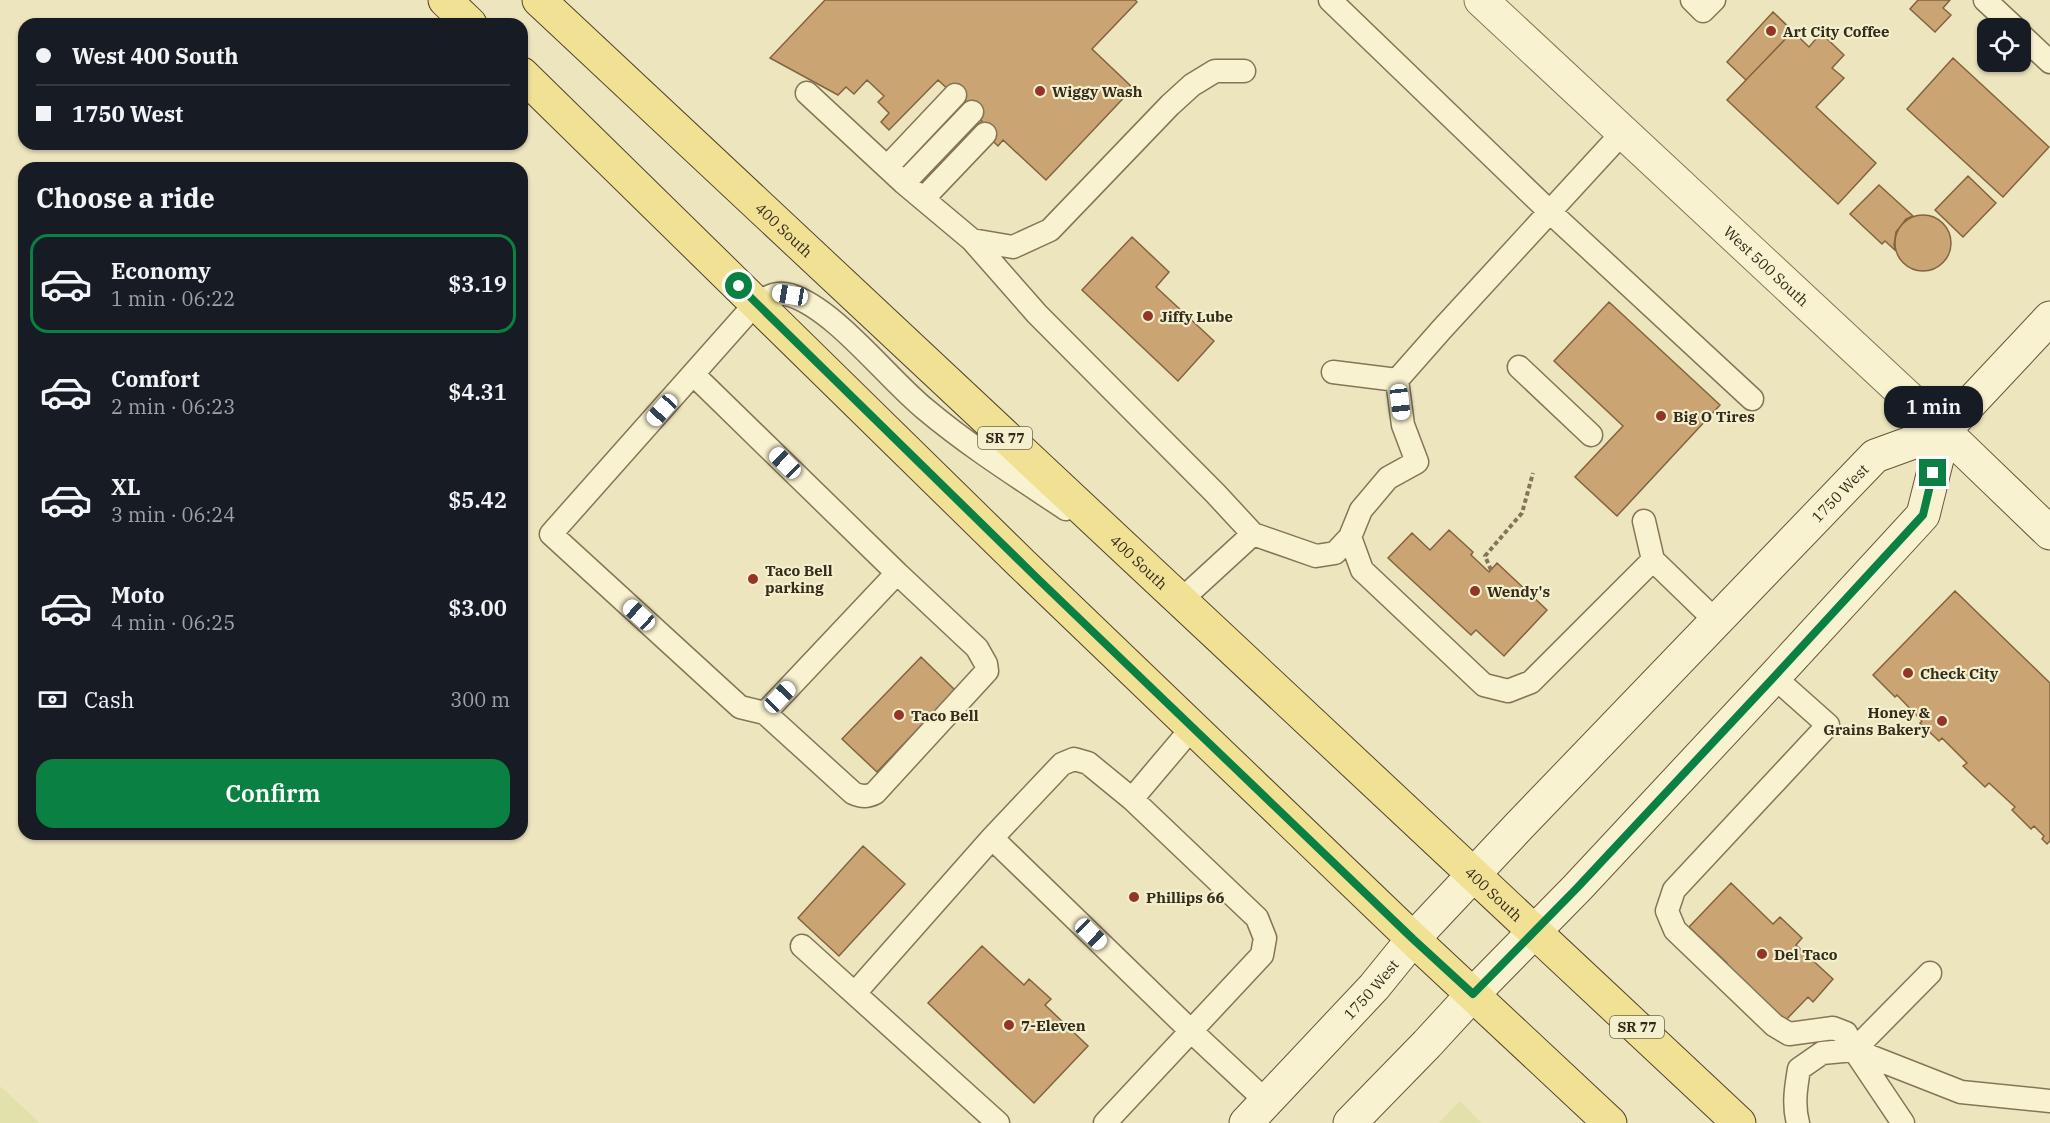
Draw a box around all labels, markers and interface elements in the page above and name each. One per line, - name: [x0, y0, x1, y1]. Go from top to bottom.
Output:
- map controls: [1977, 18, 2031, 72]
- button: locate: [1977, 18, 2031, 72]
- place label: Art City Coffee: [1783, 22, 1890, 41]
- marker: Art City Coffee: [1764, 24, 1778, 38]
- text: West 400 South: [72, 41, 239, 70]
- place label: Wiggy Wash: [1052, 82, 1143, 101]
- marker: Wiggy Wash: [1033, 84, 1047, 98]
- text: 1750 West: [72, 99, 183, 128]
- text: Choose a ride: [36, 180, 215, 215]
- street label: 400 South: [752, 198, 817, 261]
- street label: West 500 South: [1720, 221, 1813, 310]
- text: Economy: [111, 256, 211, 285]
- icon: car: [39, 257, 93, 311]
- text: $3.19: [448, 269, 507, 298]
- route start: [725, 272, 752, 299]
- car: [771, 283, 809, 307]
- text: 1 min · 06:22: [111, 285, 235, 312]
- place label: Jiffy Lube: [1160, 307, 1233, 326]
- marker: Jiffy Lube: [1141, 309, 1155, 323]
- text: Comfort: [111, 364, 200, 393]
- icon: car: [39, 365, 93, 419]
- text: $4.31: [448, 377, 507, 406]
- car: [1389, 383, 1411, 421]
- callout: 1 min: [1884, 386, 1982, 428]
- car: [643, 391, 681, 429]
- text: 2 min · 06:23: [111, 393, 235, 420]
- text: 1 min: [1906, 393, 1961, 420]
- place label: Big O Tires: [1673, 407, 1755, 426]
- marker: Big O Tires: [1654, 409, 1668, 423]
- road number: SR 77: [978, 427, 1032, 449]
- car: [766, 444, 804, 482]
- route end: [1919, 459, 1946, 486]
- street label: 1750 West: [1807, 460, 1872, 526]
- text: XL: [111, 472, 141, 501]
- icon: car: [39, 473, 93, 527]
- text: $5.42: [448, 485, 507, 514]
- text: 3 min · 06:24: [111, 501, 235, 528]
- street label: 400 South: [1106, 530, 1172, 593]
- place label: Taco Bell parking: [765, 561, 833, 597]
- marker: Taco Bell parking: [746, 572, 760, 586]
- text: Moto: [111, 580, 165, 609]
- icon: car: [39, 581, 93, 635]
- place label: Wendy's: [1487, 582, 1550, 601]
- marker: Wendy's: [1468, 584, 1482, 598]
- text: $3.00: [448, 593, 507, 622]
- car: [620, 596, 658, 634]
- text: 4 min · 06:25: [111, 609, 235, 636]
- place label: Check City: [1920, 664, 1999, 683]
- marker: Check City: [1901, 666, 1915, 680]
- car: [761, 678, 799, 716]
- icon: cash: [36, 683, 69, 716]
- text: Cash: [84, 685, 135, 714]
- text: 300 m: [450, 686, 510, 713]
- place label: Honey & Grains Bakery: [1823, 703, 1930, 739]
- place label: Taco Bell: [911, 706, 979, 725]
- marker: Taco Bell: [892, 708, 906, 722]
- marker: Honey & Grains Bakery: [1935, 714, 1949, 728]
- button: Confirm: [36, 759, 510, 828]
- street label: 400 South: [1461, 862, 1527, 925]
- place label: Phillips 66: [1146, 888, 1224, 907]
- marker: Phillips 66: [1127, 890, 1141, 904]
- car: [1072, 915, 1110, 953]
- place label: Del Taco: [1774, 945, 1838, 964]
- marker: Del Taco: [1755, 947, 1769, 961]
- street label: 1750 West: [1339, 955, 1402, 1023]
- place label: 7-Eleven: [1021, 1016, 1086, 1035]
- road number: SR 77: [1610, 1016, 1664, 1038]
- marker: 7-Eleven: [1002, 1018, 1016, 1032]

